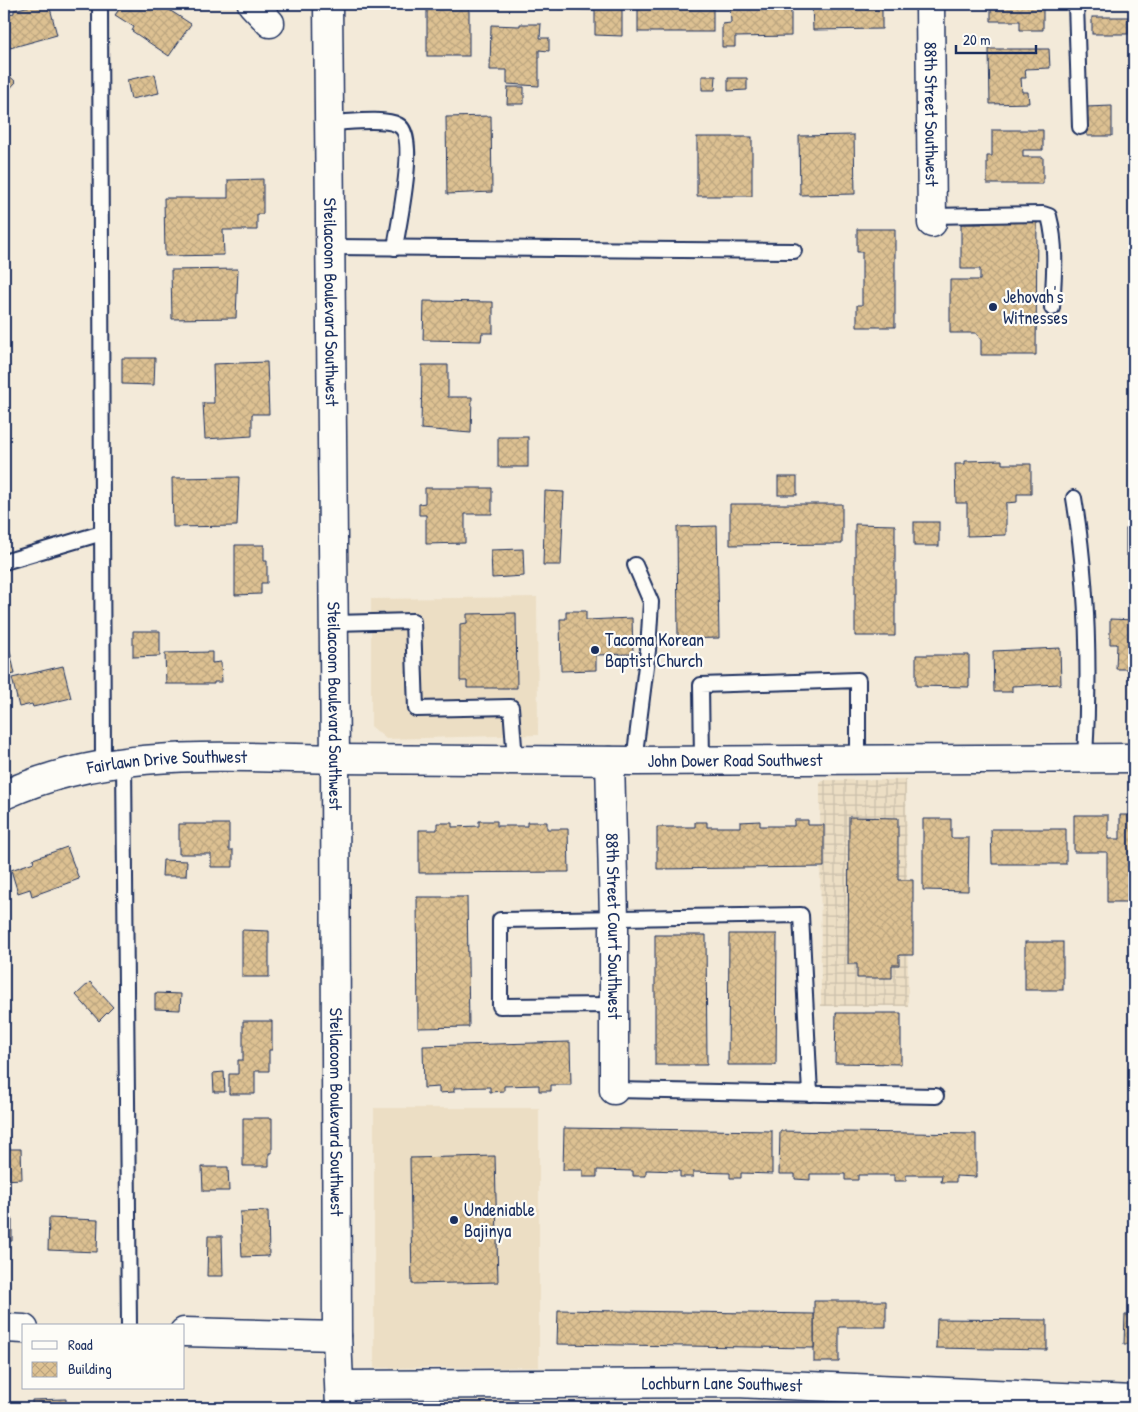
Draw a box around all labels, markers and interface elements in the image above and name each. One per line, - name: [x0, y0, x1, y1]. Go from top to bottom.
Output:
- scale bar: [956, 22, 1036, 54]
- text: 20 m: [963, 29, 990, 50]
- street label: 88th Street Southwest: [918, 42, 945, 187]
- street label: Steilacoom Boulevard Southwest: [318, 198, 345, 407]
- place label: Jehovah's Witnesses: [1003, 284, 1068, 330]
- marker: Jehovah's Witnesses: [987, 301, 999, 313]
- street label: Steilacoom Boulevard Southwest: [322, 602, 348, 811]
- place label: Tacoma Korean Baptist Church: [605, 627, 704, 673]
- marker: Tacoma Korean Baptist Church: [589, 644, 601, 656]
- street label: Fairlawn Drive Southwest: [84, 744, 248, 780]
- street label: John Dower Road Southwest: [647, 747, 823, 773]
- street label: 88th Street Court Southwest: [600, 832, 627, 1020]
- street label: Steilacoom Boulevard Southwest: [324, 1008, 350, 1217]
- place label: Undeniable Bajinya: [464, 1197, 535, 1243]
- marker: Undeniable Bajinya: [448, 1214, 460, 1226]
- legend: [22, 1324, 185, 1390]
- text: Road: [68, 1334, 93, 1355]
- text: Building: [68, 1358, 112, 1379]
- street label: Lochburn Lane Southwest: [642, 1370, 804, 1398]

